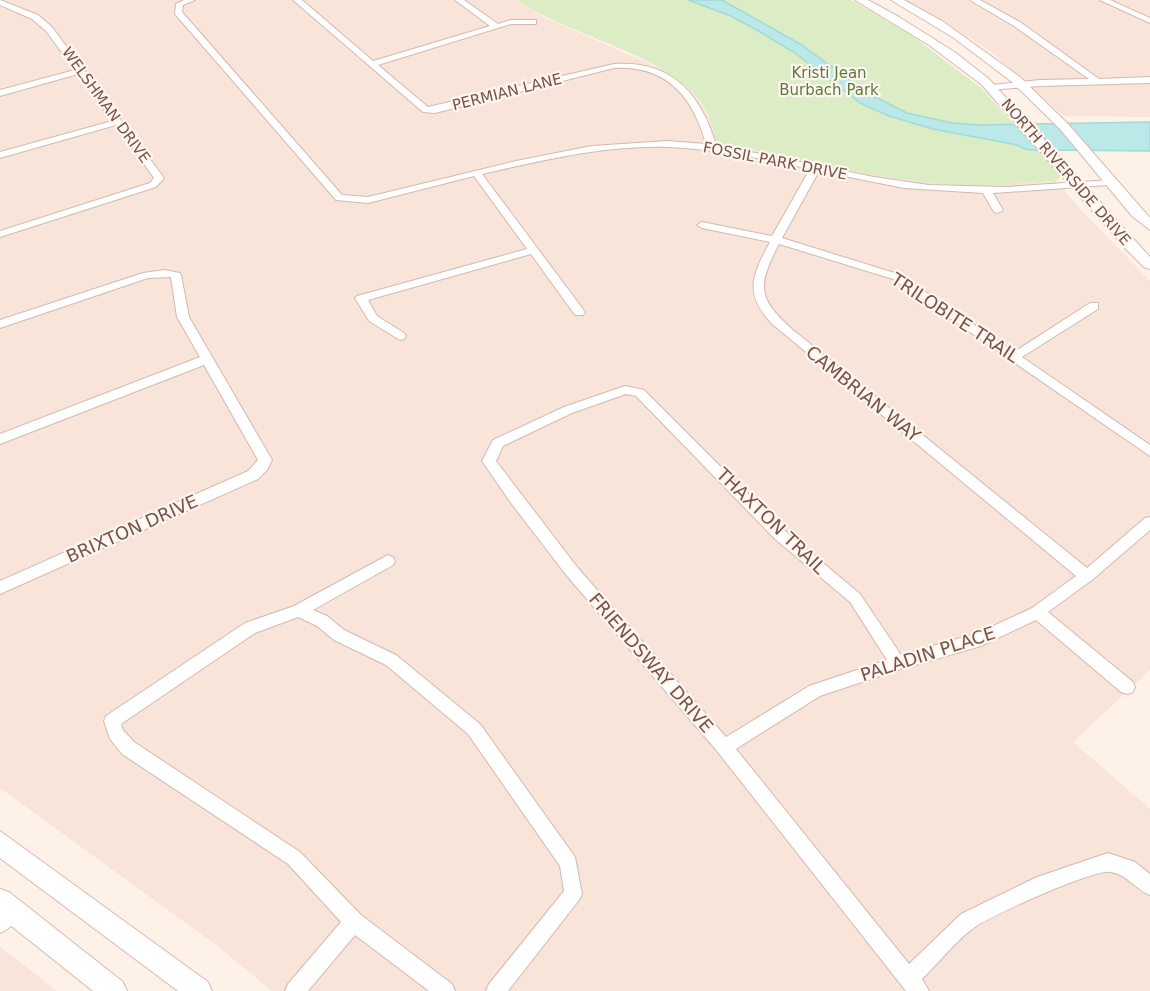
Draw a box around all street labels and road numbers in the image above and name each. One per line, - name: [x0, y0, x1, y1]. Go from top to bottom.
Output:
- street label: WELSHMAN DRIVE: [58, 44, 154, 166]
- street label: PERMIAN LANE: [450, 70, 564, 114]
- street label: NORTH RIVERSIDE DRIVE: [997, 95, 1135, 249]
- street label: FOSSIL PARK DRIVE: [701, 138, 849, 184]
- street label: TRILOBITE TRAIL: [886, 268, 1023, 367]
- street label: CAMBRIAN WAY: [802, 341, 925, 447]
- street label: THAXTON TRAIL: [712, 463, 830, 578]
- street label: BRIXTON DRIVE: [63, 490, 201, 567]
- street label: FRIENDSWAY DRIVE: [585, 589, 718, 737]
- street label: PALADIN PLACE: [858, 622, 998, 685]

